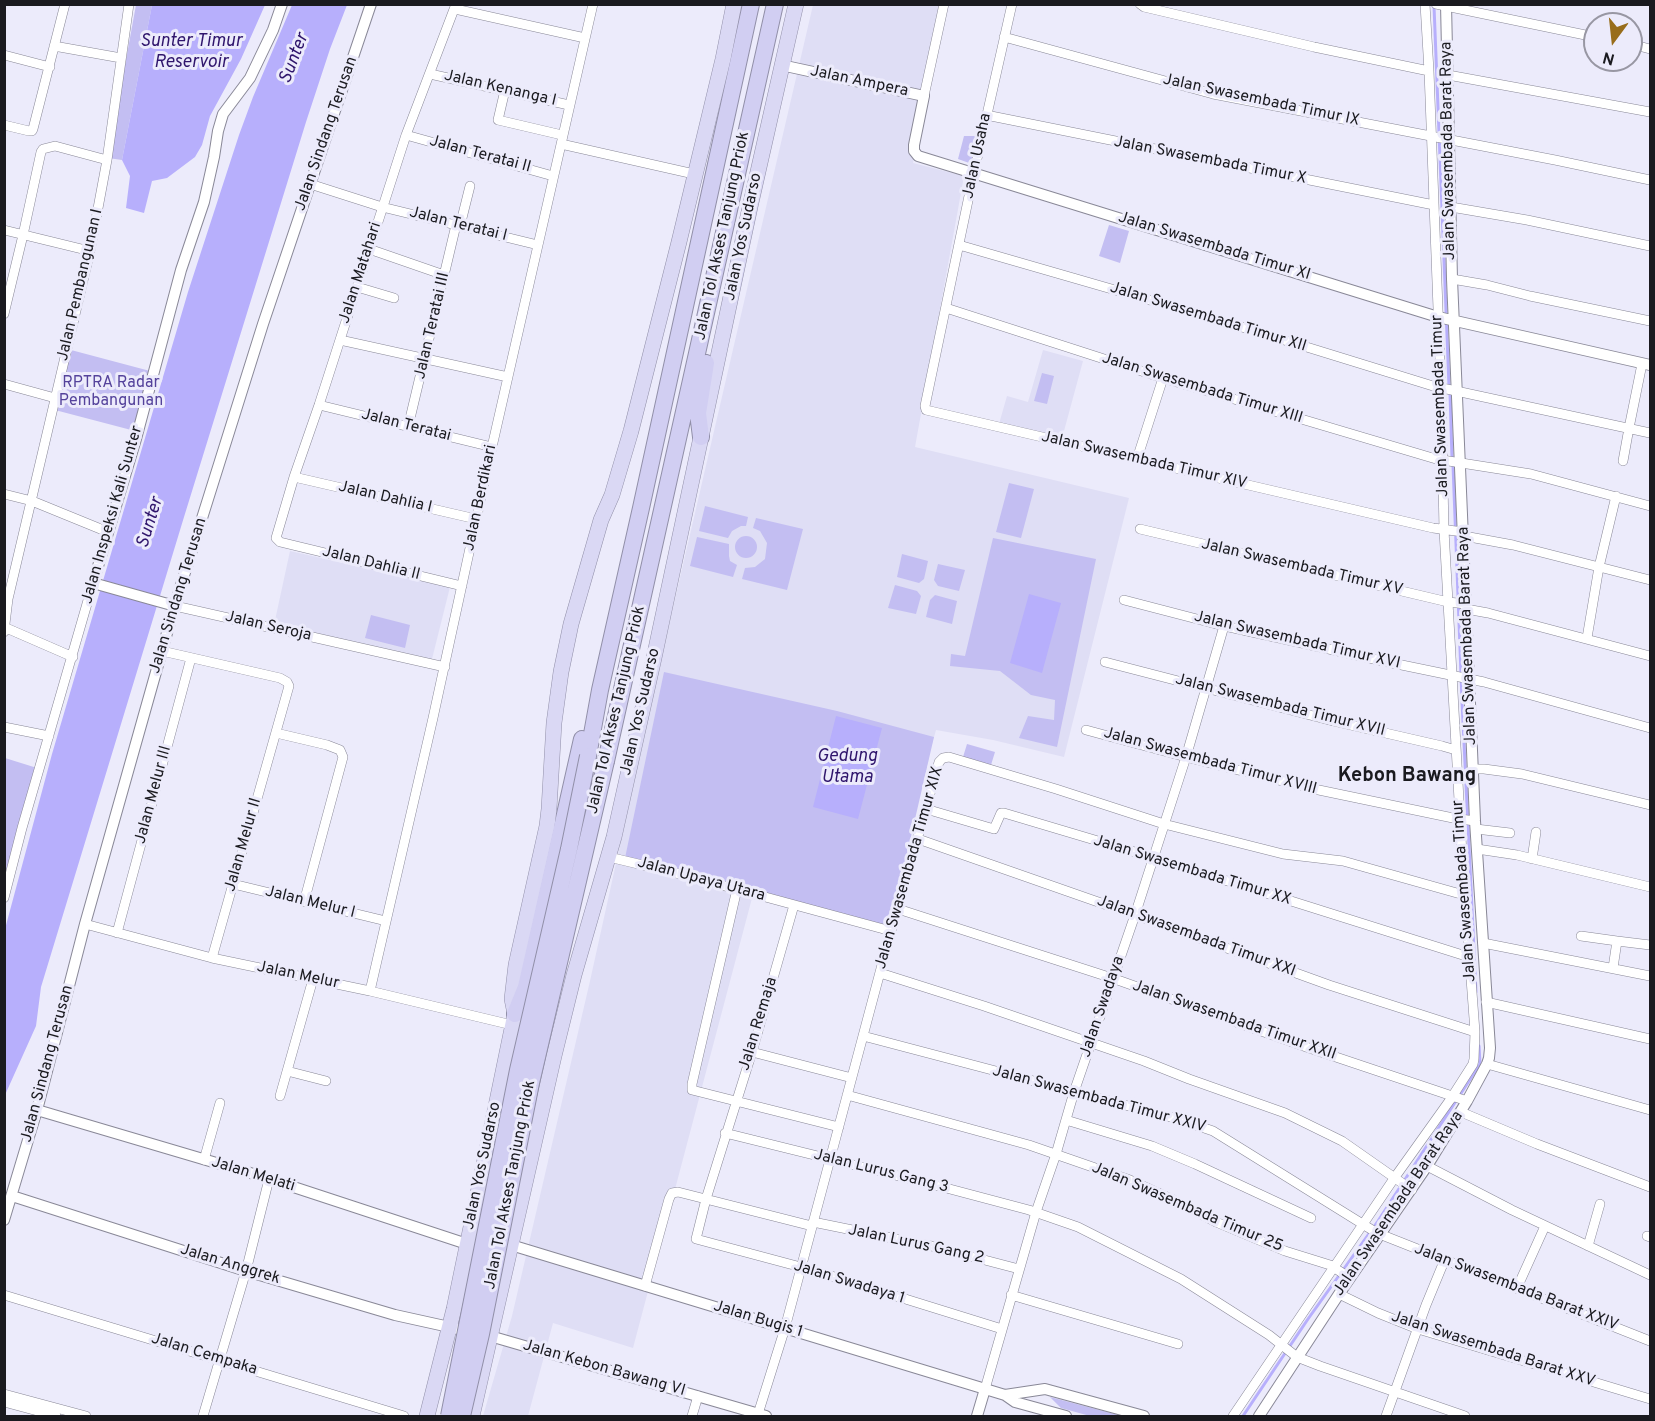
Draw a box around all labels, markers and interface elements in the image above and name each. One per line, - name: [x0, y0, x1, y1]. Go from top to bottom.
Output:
- north arrow: [1583, 12, 1643, 72]
- water label: Sunter Timur Reservoir: [140, 31, 242, 74]
- water label: Sunter: [276, 31, 314, 87]
- street label: Jalan Swasembada Barat Raya: [1437, 41, 1461, 261]
- text: N: [1601, 46, 1617, 69]
- street label: Jalan Sindang Terusan: [292, 54, 362, 214]
- street label: Jalan Ampera: [808, 62, 910, 102]
- street label: Jalan Kenanga I: [442, 67, 558, 111]
- street label: Jalan Swasembada Timur IX: [1161, 71, 1361, 131]
- street label: Jalan Usaha: [960, 112, 996, 200]
- street label: Jalan Tol Akses Tanjung Priok: [691, 130, 755, 342]
- street label: Jalan Teratai II: [427, 132, 533, 178]
- street label: Jalan Swasembada Timur X: [1112, 133, 1308, 189]
- street label: Jalan Yos Sudarso: [721, 171, 767, 303]
- street label: Jalan Teratai I: [407, 204, 509, 246]
- street label: Jalan Pembangunan I: [54, 207, 108, 363]
- street label: Jalan Swasembada Timur XI: [1116, 209, 1312, 285]
- street label: Jalan Matahari: [336, 220, 386, 326]
- street label: Jalan Teratai III: [411, 271, 455, 381]
- street label: Jalan Swasembada Timur XII: [1107, 279, 1309, 357]
- street label: Jalan Swasembada Timur: [1428, 314, 1454, 498]
- street label: Jalan Swasembada Timur XIII: [1099, 349, 1305, 429]
- park label: RPTRA Radar Pembangunan: [59, 374, 163, 412]
- street label: Jalan Teratai: [359, 406, 453, 446]
- street label: Jalan Inspeksi Kali Sunter: [78, 424, 148, 606]
- street label: Jalan Swasembada Timur XIV: [1039, 428, 1249, 494]
- street label: Jalan Berdikari: [460, 443, 502, 553]
- street label: Jalan Dahlia I: [336, 478, 434, 518]
- water label: Sunter: [133, 495, 169, 551]
- street label: Jalan Sindang Terusan: [146, 516, 212, 676]
- street label: Jalan Swasembada Barat Raya: [1455, 526, 1481, 746]
- street label: Jalan Swasembada Timur XV: [1199, 535, 1405, 601]
- street label: Jalan Dahlia II: [320, 543, 422, 585]
- street label: Jalan Tol Akses Tanjung Priok: [584, 604, 650, 816]
- street label: Jalan Seroja: [223, 608, 313, 646]
- street label: Jalan Swasembada Timur XVI: [1192, 608, 1402, 674]
- street label: Jalan Yos Sudarso: [617, 647, 665, 777]
- street label: Jalan Swasembada Timur XVII: [1173, 671, 1387, 741]
- street label: Jalan Swasembada Timur XVIII: [1101, 724, 1319, 800]
- street label: Jalan Melur III: [132, 744, 176, 846]
- water label: Gedung Utama: [817, 746, 877, 789]
- street label: Jalan Swasembada Timur XIX: [872, 765, 948, 971]
- district label: Kebon Bawang: [1338, 765, 1476, 789]
- street label: Jalan Melur II: [221, 796, 267, 894]
- street label: Jalan Swasembada Timur: [1449, 799, 1481, 983]
- street label: Jalan Swasembada Timur XX: [1091, 832, 1293, 910]
- street label: Jalan Upaya Utara: [635, 854, 767, 906]
- street label: Jalan Melur I: [263, 883, 357, 923]
- street label: Jalan Swasembada Timur XXI: [1094, 892, 1298, 982]
- street label: Jalan Swadaya: [1077, 954, 1129, 1060]
- street label: Jalan Melur: [255, 958, 341, 994]
- street label: Jalan Remaja: [736, 975, 782, 1073]
- street label: Jalan Swasembada Timur XXII: [1130, 977, 1338, 1065]
- street label: Jalan Sindang Terusan: [18, 983, 78, 1145]
- street label: Jalan Swasembada Timur XXIV: [990, 1062, 1208, 1138]
- street label: Jalan Tol Akses Tanjung Priok: [481, 1079, 541, 1291]
- street label: Jalan Yos Sudarso: [460, 1100, 506, 1232]
- street label: Jalan Swasembada Barat Raya: [1330, 1108, 1468, 1300]
- street label: Jalan Lurus Gang 3: [812, 1146, 950, 1198]
- street label: Jalan Melati: [209, 1153, 297, 1197]
- street label: Jalan Swasembada Timur 25: [1088, 1159, 1286, 1257]
- street label: Jalan Lurus Gang 2: [846, 1221, 986, 1269]
- street label: Jalan Swasembada Barat XXIV: [1411, 1240, 1621, 1336]
- street label: Jalan Anggrek: [178, 1241, 282, 1289]
- street label: Jalan Swadaya 1: [791, 1257, 907, 1309]
- street label: Jalan Bugis 1: [711, 1297, 805, 1343]
- street label: Jalan Swasembada Barat XXV: [1389, 1308, 1597, 1392]
- street label: Jalan Cempaka: [149, 1330, 259, 1380]
- street label: Jalan Kebon Bawang VI: [521, 1337, 687, 1401]

